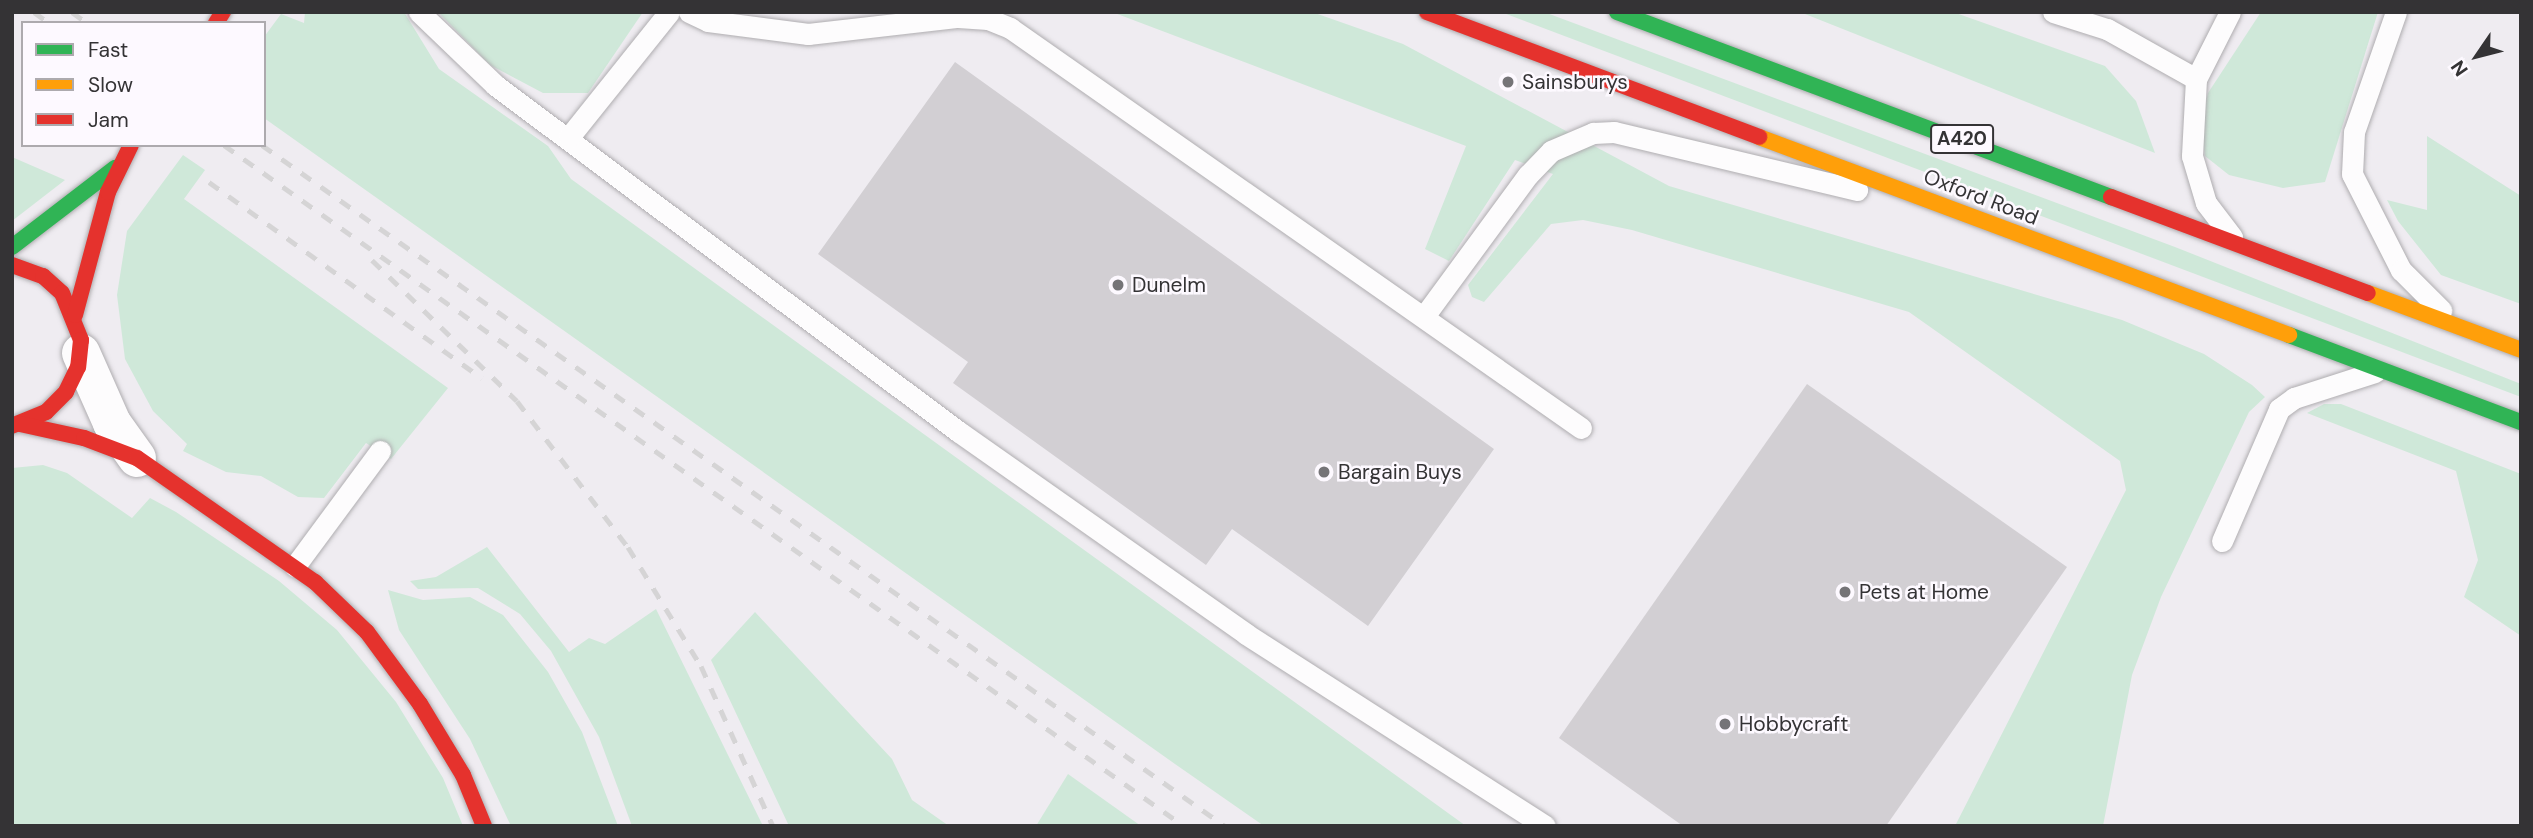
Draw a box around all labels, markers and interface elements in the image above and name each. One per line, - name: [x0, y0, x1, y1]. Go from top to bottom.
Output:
- legend: [21, 21, 266, 147]
- north arrow: [2442, 21, 2512, 91]
- text: Fast: [88, 36, 128, 64]
- text: N: [2445, 55, 2474, 81]
- place label: Sainsburys: [1522, 69, 1628, 95]
- text: Slow: [88, 71, 133, 99]
- marker: Sainsburys: [1500, 74, 1516, 90]
- text: Jam: [88, 106, 129, 134]
- road number: A420: [1929, 124, 1995, 154]
- street label: Oxford Road: [1920, 164, 2042, 230]
- place label: Dunelm: [1132, 272, 1206, 298]
- marker: Dunelm: [1110, 277, 1126, 293]
- place label: Bargain Buys: [1338, 459, 1462, 485]
- marker: Bargain Buys: [1316, 464, 1332, 480]
- place label: Pets at Home: [1859, 579, 1989, 605]
- marker: Pets at Home: [1837, 584, 1853, 600]
- place label: Hobbycraft: [1739, 711, 1848, 737]
- marker: Hobbycraft: [1717, 716, 1733, 732]

